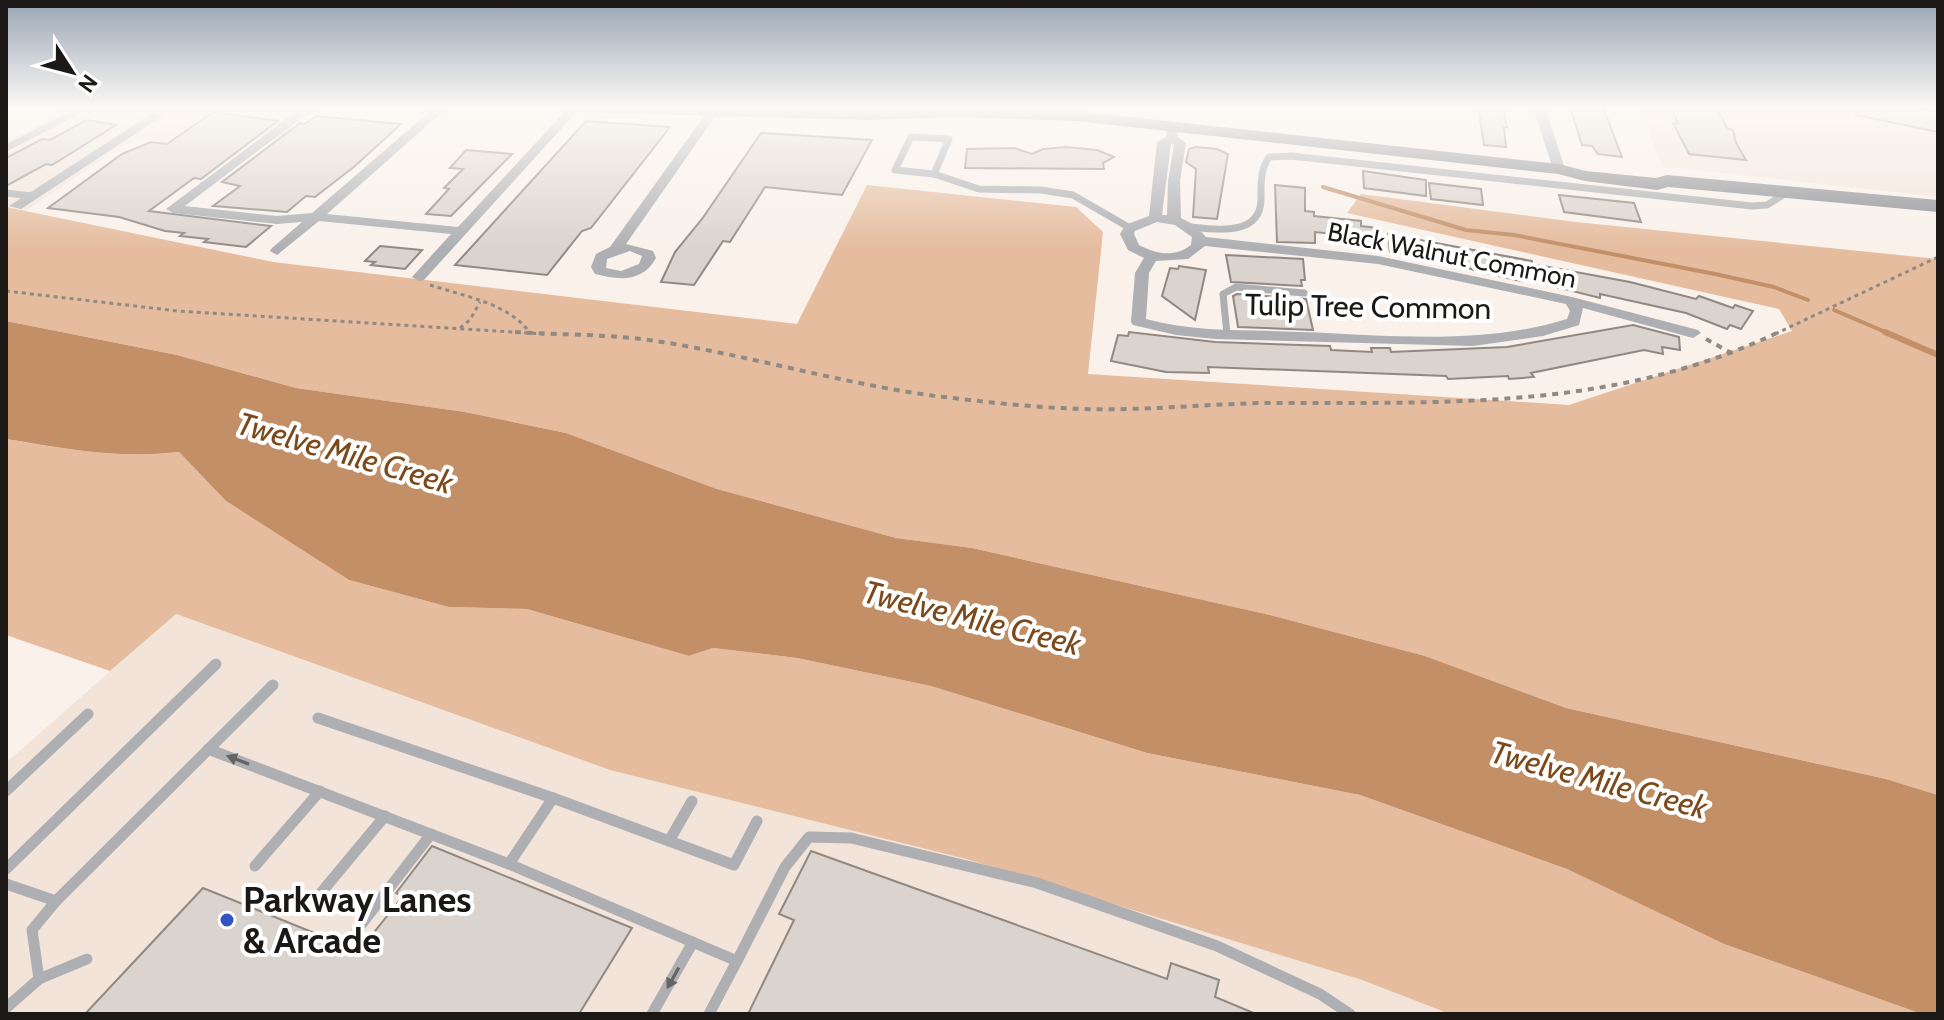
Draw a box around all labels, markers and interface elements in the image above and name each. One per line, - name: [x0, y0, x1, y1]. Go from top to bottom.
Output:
- north arrow: [32, 32, 112, 112]
- text: N: [72, 69, 103, 98]
- street label: Black Walnut Common: [1325, 215, 1579, 295]
- street label: Tulip Tree Common: [1245, 286, 1492, 327]
- water label: Twelve Mile Creek: [233, 403, 459, 502]
- water label: Twelve Mile Creek: [860, 572, 1086, 664]
- water label: Twelve Mile Creek: [1487, 732, 1713, 827]
- one-way arrow: [225, 753, 249, 766]
- place label: Parkway Lanes & Arcade: [243, 877, 471, 962]
- marker: Parkway Lanes & Arcade: [218, 911, 236, 929]
- one-way arrow: [666, 967, 680, 989]

